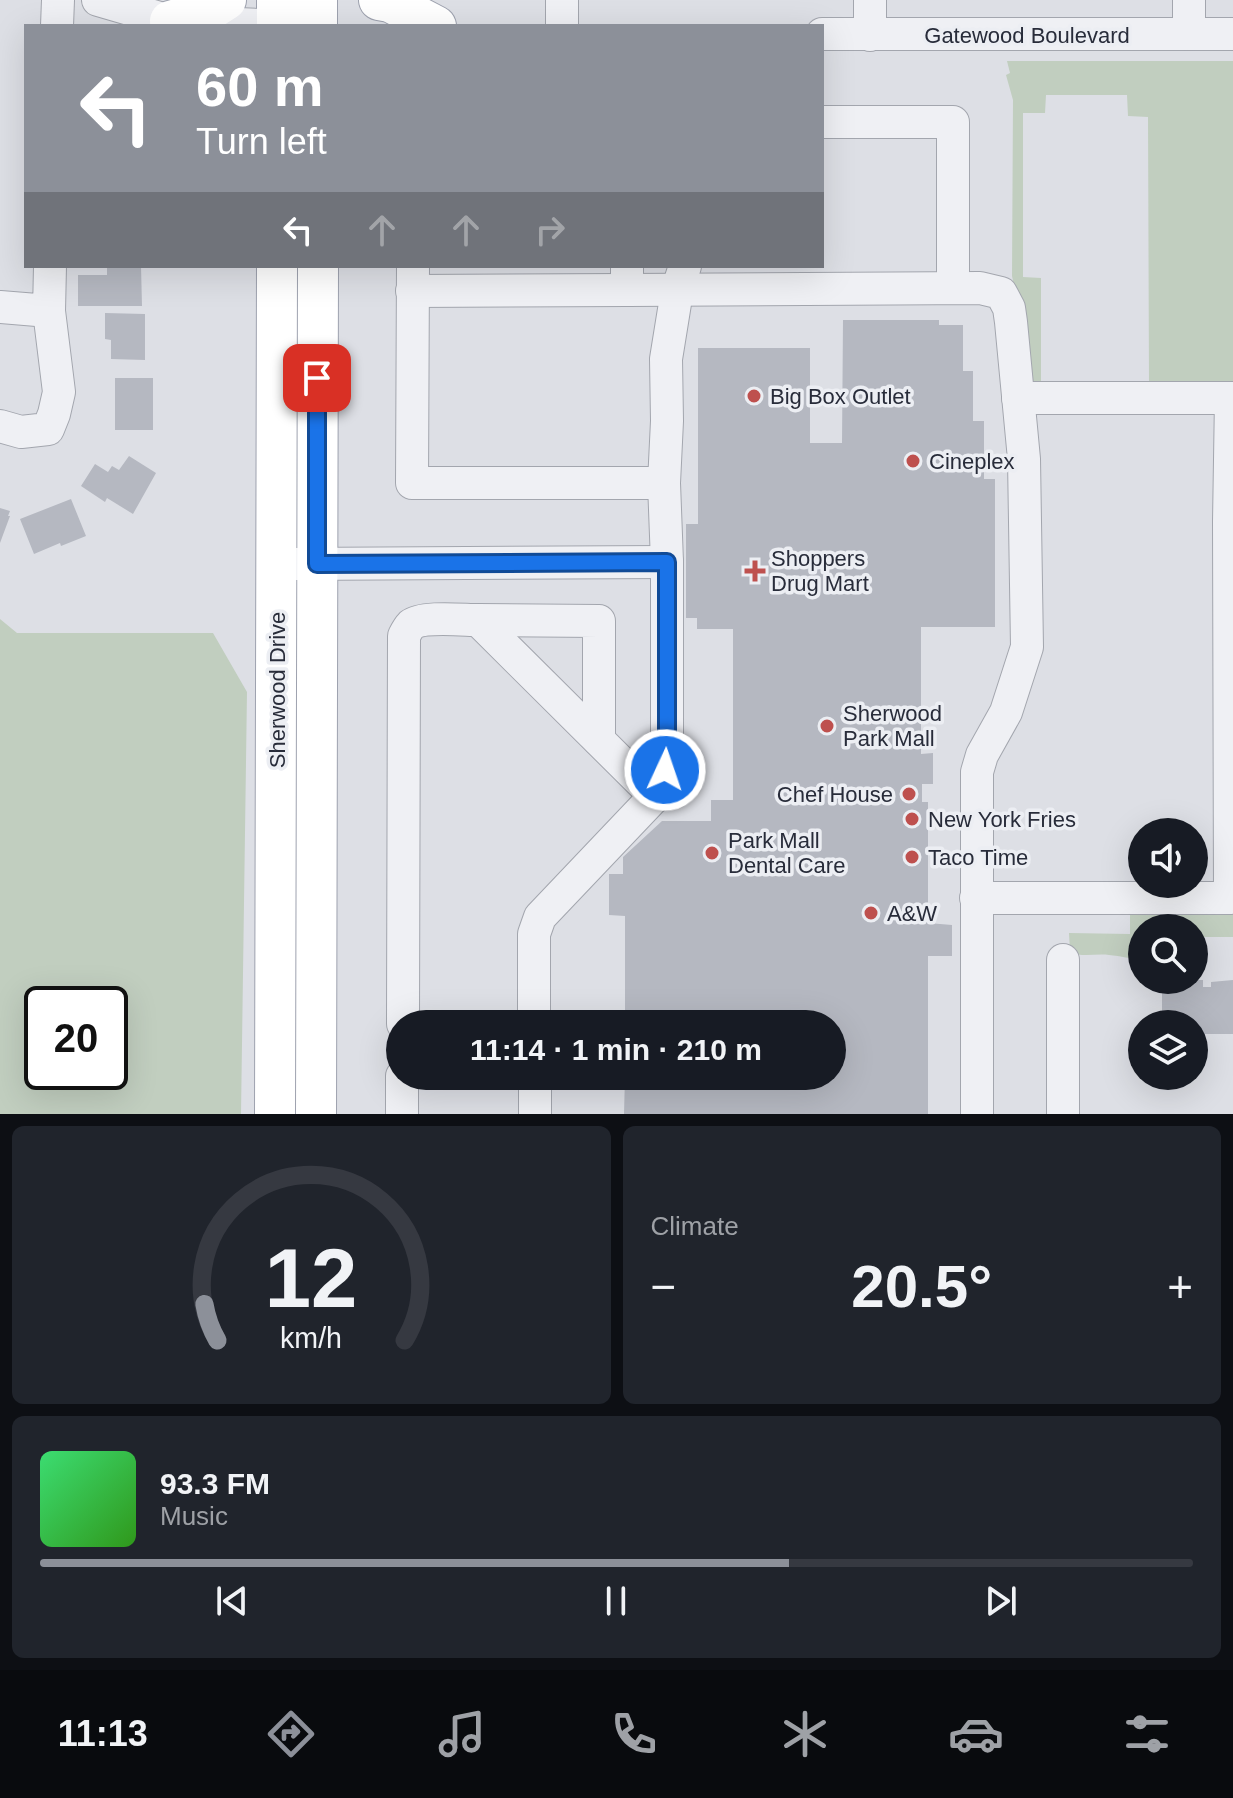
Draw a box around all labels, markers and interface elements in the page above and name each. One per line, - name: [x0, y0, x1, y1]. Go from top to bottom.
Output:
- street label: Gatewood Boulevard: [924, 23, 1130, 48]
- text: 60 m: [196, 55, 324, 118]
- icon: left: [64, 56, 168, 160]
- text: Turn left: [196, 121, 327, 162]
- icon: left: [276, 208, 320, 252]
- icon: ahead: [360, 208, 404, 252]
- icon: ahead: [444, 208, 488, 252]
- icon: right: [528, 208, 572, 252]
- pin: [283, 344, 351, 412]
- icon: arrive: [295, 356, 339, 400]
- place label: Big Box Outlet: [770, 384, 911, 409]
- marker: Big Box Outlet: [745, 387, 763, 405]
- place label: Cineplex: [929, 449, 1015, 474]
- marker: Cineplex: [904, 452, 922, 470]
- place label: Shoppers Drug Mart: [771, 546, 869, 596]
- marker: Shoppers Drug Mart: [746, 562, 764, 580]
- street label: Sherwood Drive: [265, 612, 290, 768]
- place label: Sherwood Park Mall: [843, 701, 942, 751]
- marker: Sherwood Park Mall: [818, 717, 836, 735]
- position arrow: [623, 728, 707, 812]
- place label: Chef House: [777, 782, 893, 807]
- marker: Chef House: [900, 785, 918, 803]
- place label: New York Fries: [928, 807, 1076, 832]
- marker: New York Fries: [903, 810, 921, 828]
- map controls: [1128, 818, 1208, 1090]
- button: sound: [1128, 818, 1208, 898]
- place label: Park Mall Dental Care: [728, 828, 845, 878]
- marker: Park Mall Dental Care: [703, 844, 721, 862]
- place label: Taco Time: [928, 845, 1028, 870]
- marker: Taco Time: [903, 848, 921, 866]
- place label: A&W: [887, 901, 937, 926]
- marker: A&W: [862, 904, 880, 922]
- button: search: [1128, 914, 1208, 994]
- speed limit sign: 20: [24, 986, 128, 1090]
- button: layers: [1128, 1010, 1208, 1090]
- text: 11:14 · 1 min · 210 m: [470, 1033, 762, 1066]
- text: Climate: [651, 1211, 739, 1241]
- text: 12: [265, 1232, 358, 1325]
- text: 20.5°: [851, 1253, 992, 1320]
- text: −: [651, 1262, 676, 1311]
- text: +: [1167, 1262, 1193, 1311]
- text: km/h: [280, 1322, 342, 1354]
- text: 93.3 FM: [160, 1467, 270, 1500]
- text: Music: [160, 1501, 228, 1531]
- icon: previous: [210, 1579, 254, 1623]
- icon: pause: [594, 1579, 638, 1623]
- icon: next: [979, 1579, 1023, 1623]
- icon: directions: [263, 1706, 319, 1762]
- icon: music: [434, 1706, 490, 1762]
- icon: phone: [606, 1706, 662, 1762]
- icon: climate: [777, 1706, 833, 1762]
- icon: car: [948, 1706, 1004, 1762]
- icon: filters: [1119, 1706, 1175, 1762]
- text: 11:13: [58, 1713, 148, 1754]

